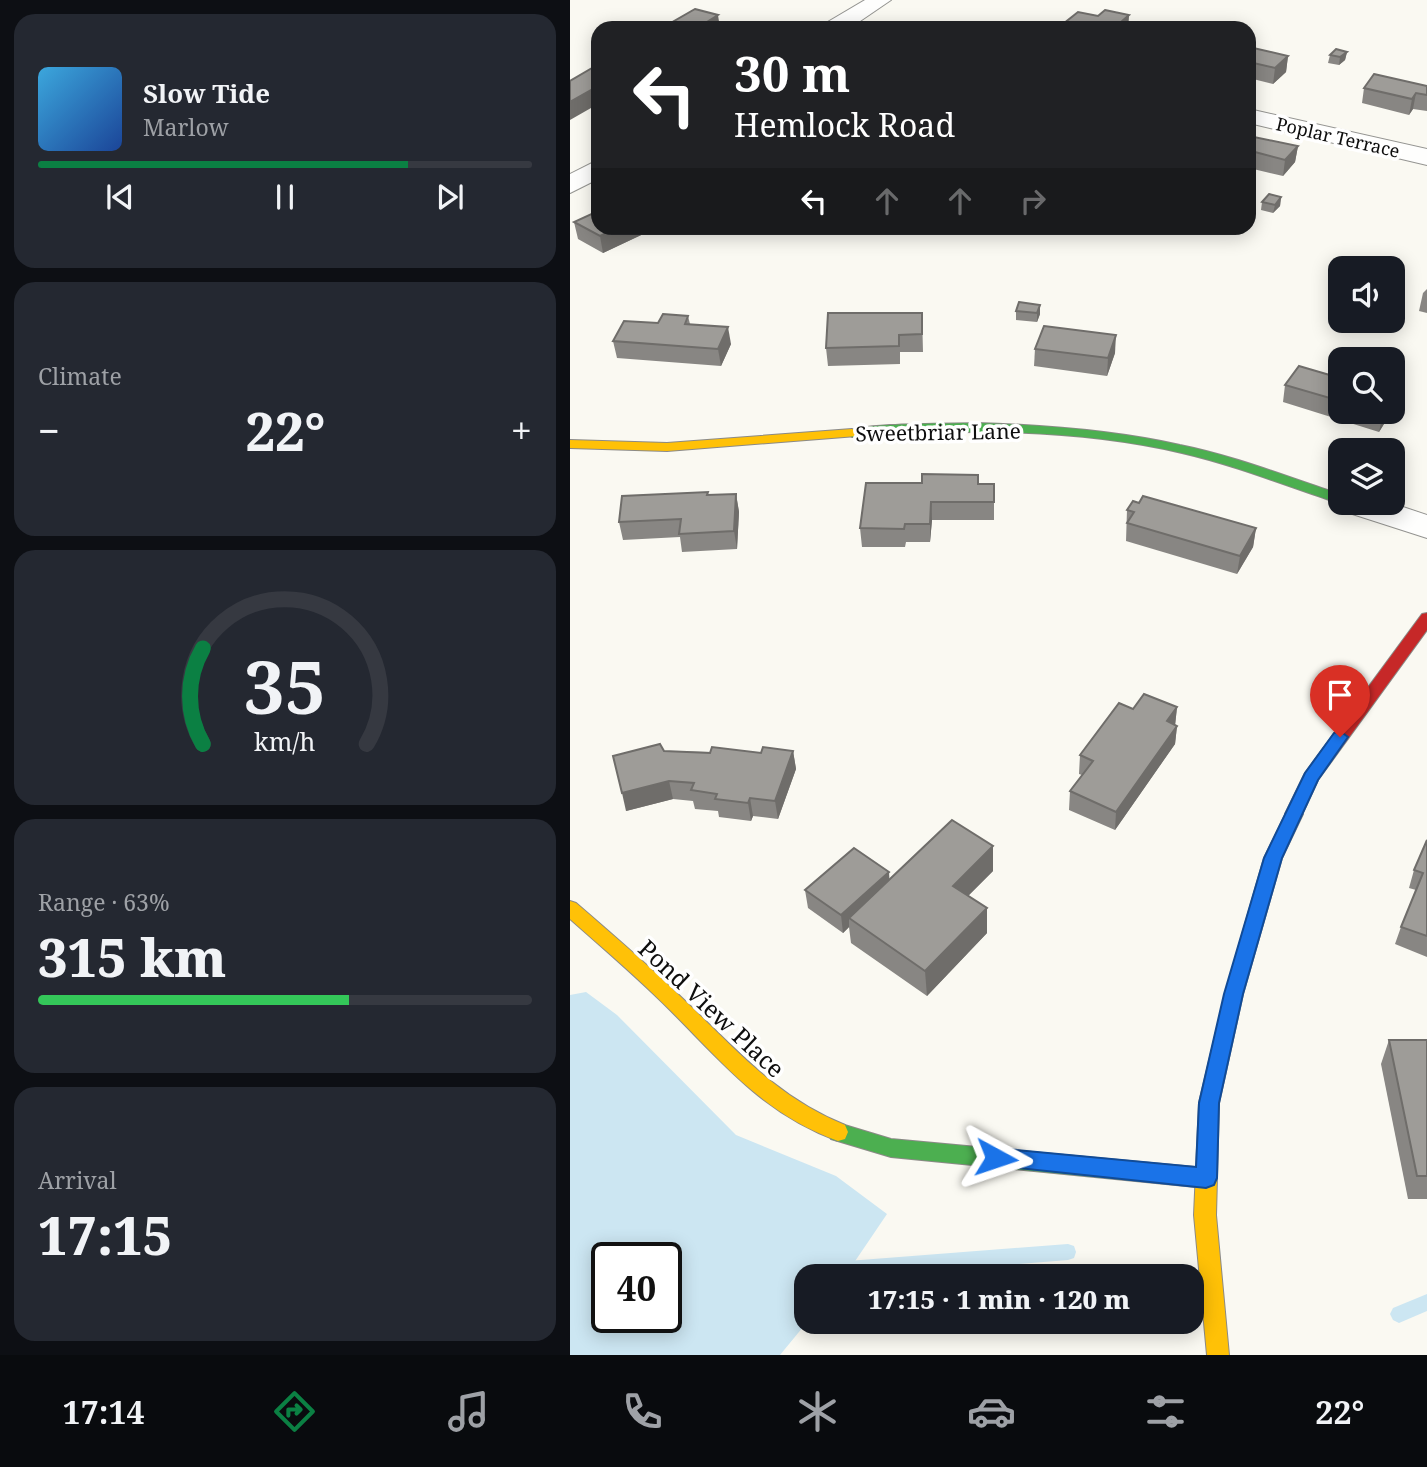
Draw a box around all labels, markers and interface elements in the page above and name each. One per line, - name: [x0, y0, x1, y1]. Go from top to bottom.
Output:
- text: 30 m: [734, 40, 850, 106]
- icon: left: [619, 49, 710, 140]
- text: Slow Tide: [143, 75, 270, 111]
- text: Hemlock Road: [734, 103, 955, 146]
- text: Marlow: [143, 111, 229, 143]
- street label: Poplar Terrace: [1274, 111, 1402, 163]
- icon: previous: [101, 178, 139, 216]
- icon: pause: [266, 178, 304, 216]
- icon: next: [431, 178, 469, 216]
- icon: left: [795, 182, 833, 220]
- icon: ahead: [868, 182, 906, 220]
- icon: ahead: [941, 182, 979, 220]
- icon: right: [1014, 182, 1052, 220]
- map controls: [1328, 256, 1405, 515]
- button: sound: [1328, 256, 1405, 333]
- button: search: [1328, 347, 1405, 424]
- text: Climate: [38, 360, 122, 392]
- text: 22°: [245, 395, 325, 466]
- text: −: [38, 404, 60, 456]
- text: +: [511, 404, 532, 456]
- street label: Sweetbriar Lane: [855, 417, 1021, 447]
- button: layers: [1328, 438, 1405, 515]
- text: 35: [244, 636, 326, 735]
- pin: [1310, 665, 1370, 737]
- icon: arrive: [1321, 676, 1359, 714]
- text: km/h: [254, 723, 316, 757]
- text: Range · 63%: [38, 886, 170, 918]
- text: 315 km: [38, 921, 226, 992]
- street label: Pond View Place: [632, 932, 792, 1084]
- position arrow: [959, 1121, 1033, 1195]
- text: Arrival: [38, 1164, 117, 1196]
- text: 17:15: [38, 1199, 172, 1270]
- speed limit sign: 40: [591, 1242, 682, 1333]
- text: 17:15 · 1 min · 120 m: [868, 1281, 1130, 1317]
- icon: directions: [270, 1387, 319, 1436]
- icon: music: [444, 1387, 493, 1436]
- icon: phone: [618, 1387, 667, 1436]
- icon: climate: [793, 1387, 842, 1436]
- icon: car: [967, 1387, 1016, 1436]
- icon: filters: [1141, 1387, 1190, 1436]
- text: 17:14: [63, 1390, 145, 1433]
- text: 22°: [1315, 1390, 1364, 1433]

